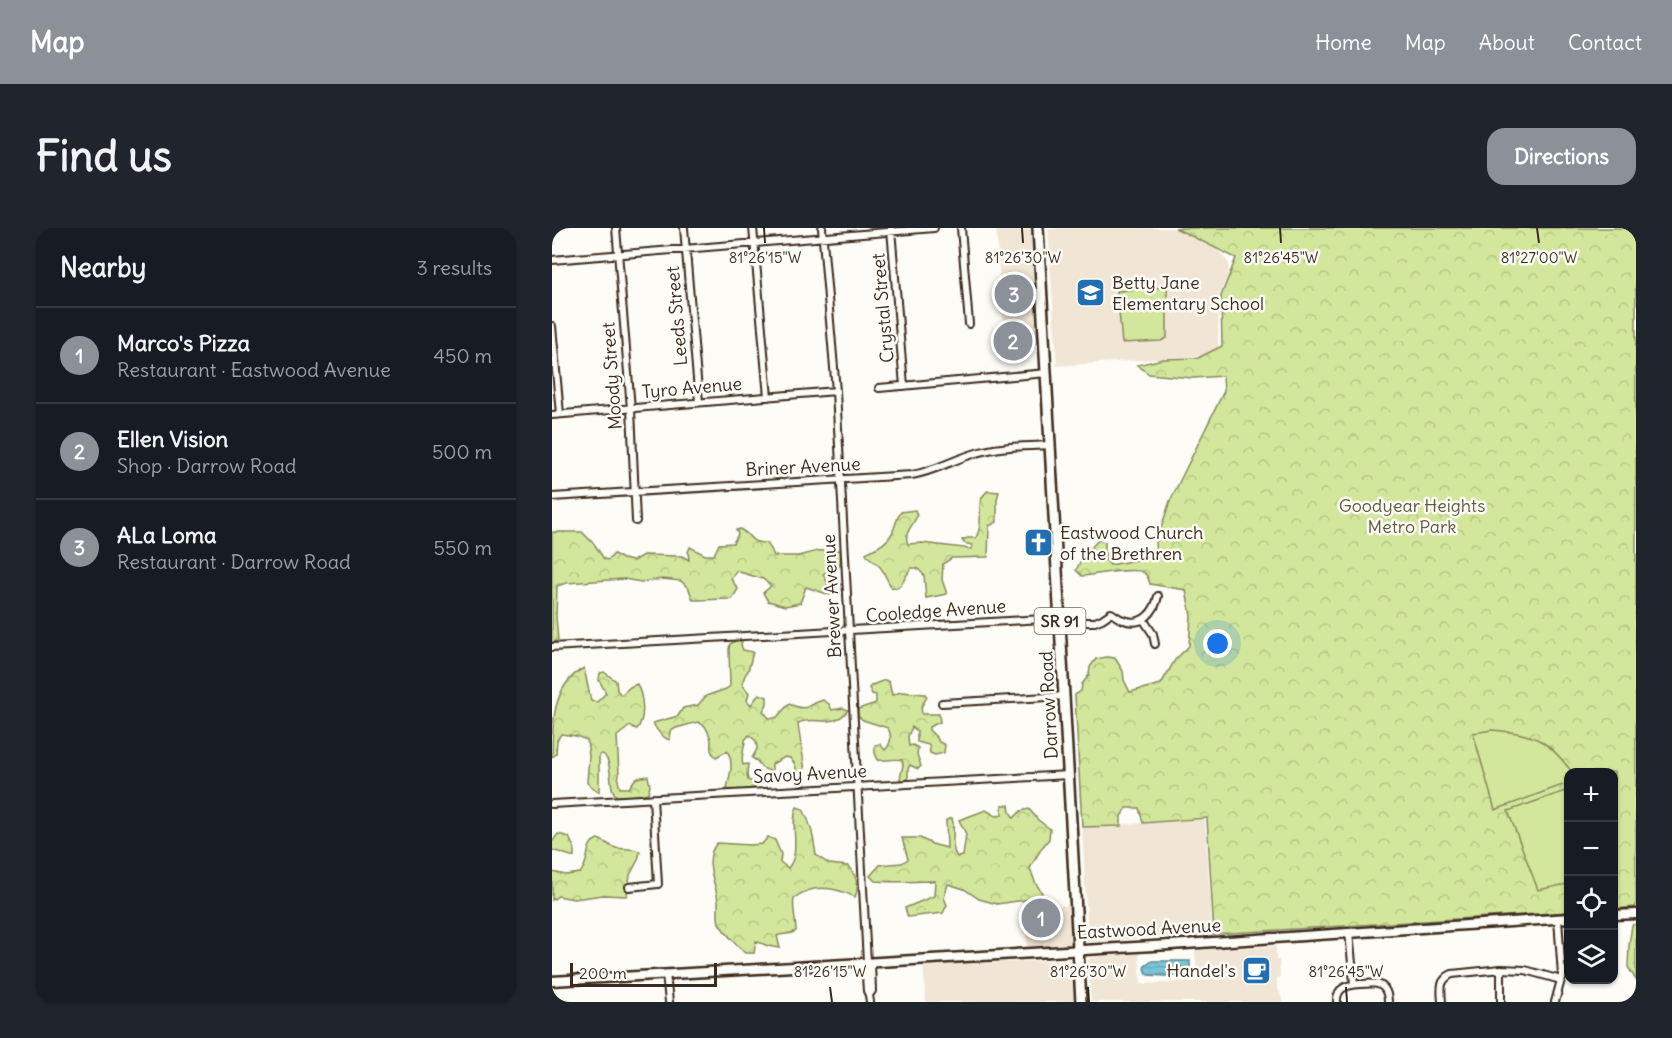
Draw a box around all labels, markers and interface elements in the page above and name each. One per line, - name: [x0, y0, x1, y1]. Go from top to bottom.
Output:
- text: Map: [30, 24, 84, 60]
- text: Home: [1315, 29, 1372, 56]
- text: Map: [1405, 29, 1446, 56]
- text: About: [1479, 29, 1535, 56]
- text: Contact: [1568, 29, 1642, 56]
- button: Directions: [1487, 128, 1636, 185]
- text: Find us: [36, 130, 172, 182]
- text: 81°26'15"W: [729, 248, 802, 267]
- text: 81°26'30"W: [985, 248, 1062, 267]
- text: 81°26'45"W: [1244, 248, 1319, 267]
- text: 81°27'00"W: [1501, 248, 1578, 267]
- text: Nearby: [60, 251, 146, 284]
- street label: Crystal Street: [866, 252, 899, 364]
- text: 3 results: [416, 255, 492, 280]
- street label: Leeds Street: [661, 265, 692, 367]
- place label: Betty Jane Elementary School: [1112, 271, 1264, 315]
- pin: 3: [994, 272, 1034, 316]
- school or university icon: Betty Jane Elementary School: [1075, 277, 1107, 309]
- pin: 2: [994, 318, 1032, 364]
- street label: Moody Street: [596, 321, 627, 431]
- text: Marco's Pizza: [117, 329, 250, 357]
- text: 1: [76, 343, 83, 368]
- text: 450 m: [433, 343, 492, 368]
- text: Restaurant · Eastwood Avenue: [117, 357, 391, 382]
- street label: Tyro Avenue: [641, 372, 743, 403]
- text: Ellen Vision: [117, 425, 228, 453]
- text: 2: [74, 439, 85, 464]
- text: 500 m: [432, 439, 492, 464]
- street label: Briner Avenue: [745, 452, 861, 481]
- text: Shop · Darrow Road: [117, 453, 297, 478]
- park label: Goodyear Heights Metro Park: [1339, 494, 1485, 538]
- text: ALa Loma: [117, 521, 217, 549]
- place label: Eastwood Church of the Brethren: [1060, 521, 1203, 565]
- church icon: Eastwood Church of the Brethren: [1023, 527, 1055, 559]
- street label: Brewer Avenue: [817, 533, 846, 659]
- text: 3: [74, 535, 85, 560]
- text: 550 m: [434, 535, 492, 560]
- text: Restaurant · Darrow Road: [117, 549, 351, 574]
- street label: Cooledge Avenue: [865, 594, 1007, 627]
- road number: SR 91: [1034, 608, 1086, 634]
- your location: [1203, 629, 1232, 658]
- street label: Darrow Road: [1034, 650, 1063, 760]
- street label: Savoy Avenue: [752, 759, 867, 788]
- map controls: [1564, 768, 1618, 984]
- button: +: [1564, 768, 1618, 822]
- button: −: [1564, 822, 1618, 876]
- button: locate: [1564, 876, 1618, 930]
- pin: 1: [1022, 896, 1060, 940]
- street label: Eastwood Avenue: [1076, 913, 1222, 944]
- button: layers: [1564, 930, 1618, 984]
- cafe icon: Handel's: [1241, 955, 1273, 987]
- place label: Handel's: [1167, 959, 1236, 982]
- scale bar: [570, 960, 717, 988]
- text: 81°26'15"W: [794, 962, 867, 981]
- text: 81°26'30"W: [1050, 962, 1127, 981]
- text: 81°26'45"W: [1309, 962, 1384, 981]
- text: 200 m: [579, 963, 627, 983]

